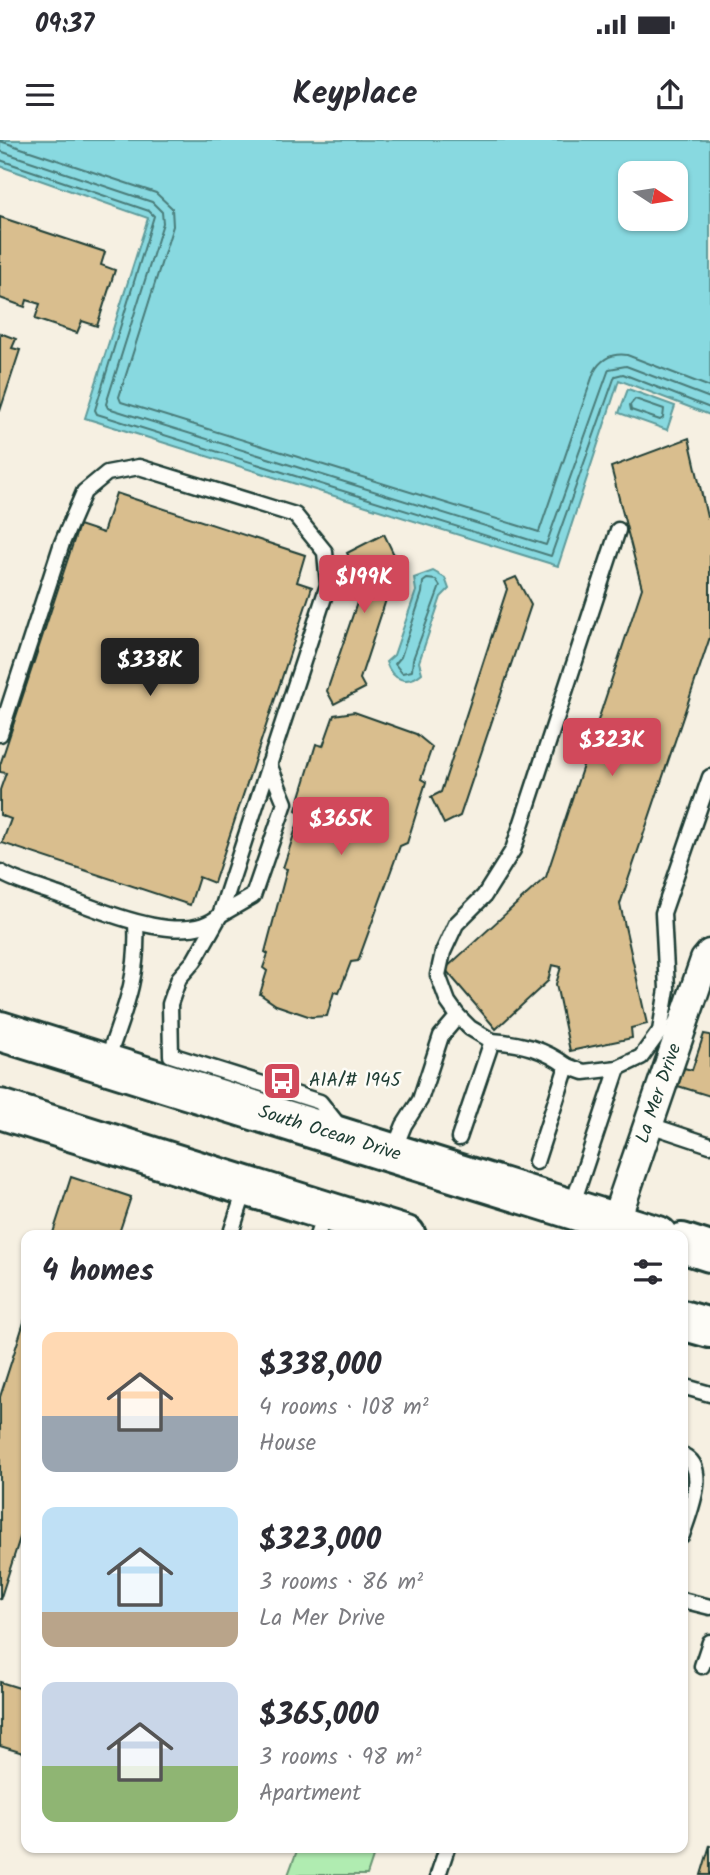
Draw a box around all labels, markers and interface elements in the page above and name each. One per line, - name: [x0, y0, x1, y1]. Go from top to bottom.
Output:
- text: 09:37: [35, 4, 94, 46]
- text: Keyplace: [293, 69, 417, 120]
- icon: menu: [21, 76, 59, 114]
- icon: share: [651, 76, 689, 114]
- north arrow: [618, 161, 688, 231]
- map controls: [618, 161, 688, 231]
- pin: $199K: [315, 556, 413, 615]
- text: $199K: [335, 560, 393, 596]
- pin: $338K: [101, 638, 199, 698]
- text: $338K: [117, 643, 183, 679]
- pin: $323K: [563, 718, 661, 778]
- text: $323K: [579, 723, 645, 759]
- pin: $365K: [292, 798, 390, 857]
- text: $365K: [309, 802, 373, 838]
- street label: La Mer Drive: [628, 1039, 690, 1148]
- bus stop icon: A1A/# 1945: [261, 1060, 303, 1102]
- place label: A1A/# 1945: [309, 1066, 403, 1096]
- street label: South Ocean Drive: [254, 1097, 405, 1170]
- text: 4 homes: [42, 1248, 154, 1296]
- icon: filters: [629, 1253, 667, 1291]
- text: $338,000: [259, 1342, 381, 1390]
- icon: home: [98, 1360, 182, 1444]
- text: 4 rooms · 108 m²: [259, 1390, 429, 1426]
- text: House: [259, 1426, 316, 1462]
- text: $323,000: [259, 1517, 381, 1565]
- icon: home: [98, 1535, 182, 1619]
- text: 3 rooms · 86 m²: [259, 1565, 423, 1601]
- text: La Mer Drive: [259, 1601, 385, 1637]
- text: $365,000: [259, 1692, 379, 1740]
- icon: home: [98, 1710, 182, 1794]
- text: 3 rooms · 98 m²: [259, 1740, 422, 1776]
- text: Apartment: [259, 1776, 361, 1812]

